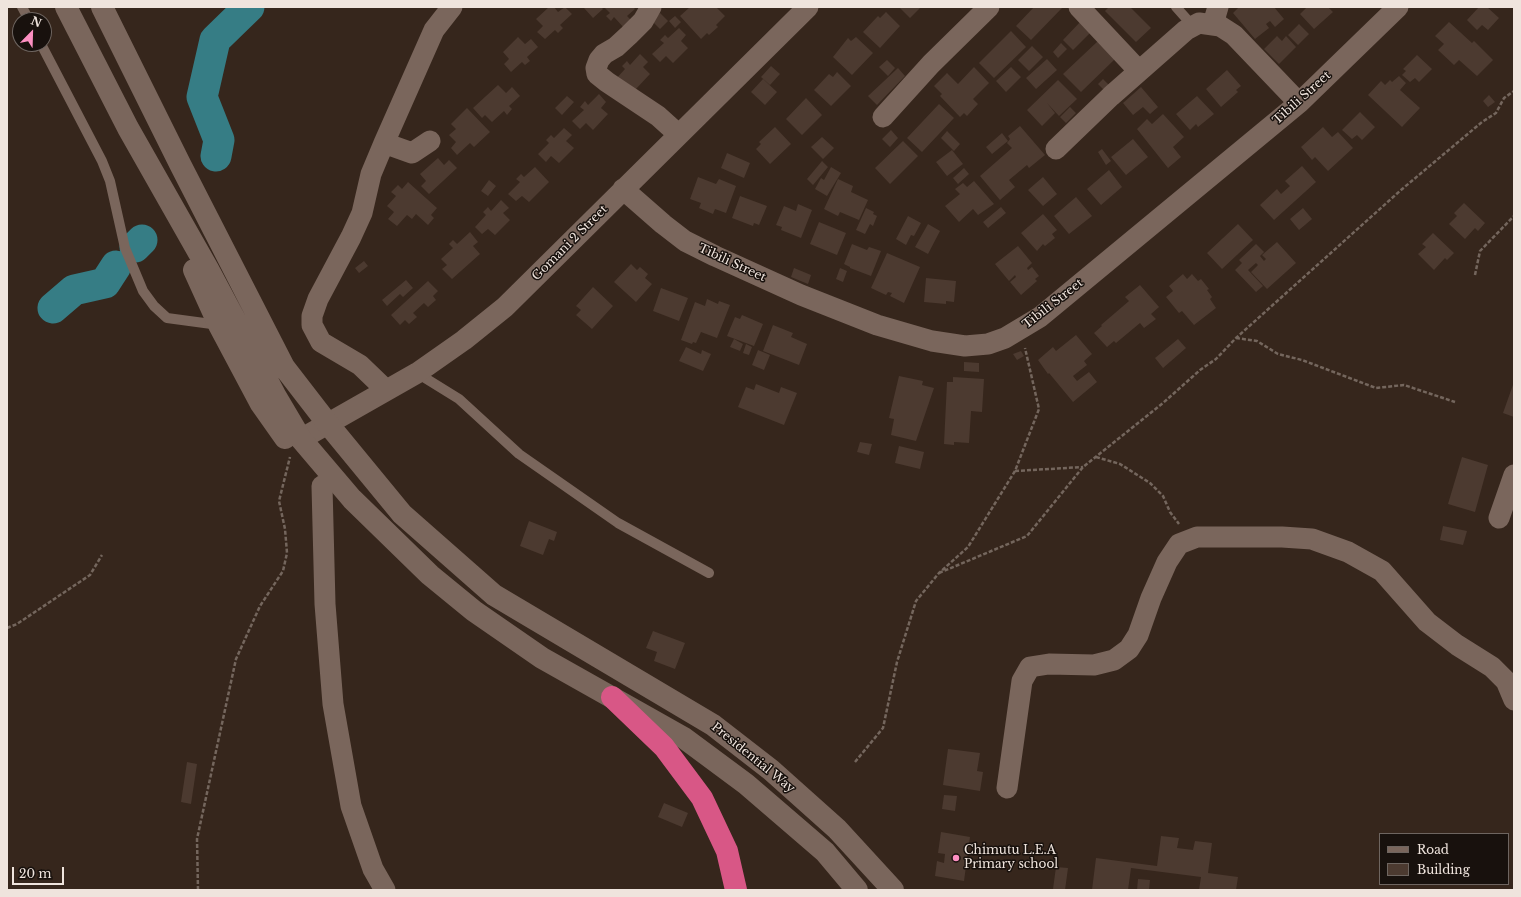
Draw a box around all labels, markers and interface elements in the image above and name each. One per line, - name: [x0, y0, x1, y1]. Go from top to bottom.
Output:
- north arrow: [12, 12, 52, 52]
- text: N: [29, 13, 44, 30]
- street label: Tibili Street: [1270, 68, 1334, 128]
- street label: Gomani 2 Street: [529, 202, 611, 284]
- street label: Tibili Street: [696, 241, 768, 285]
- street label: Tibili Street: [1020, 276, 1086, 332]
- street label: Presidential Way: [708, 720, 798, 796]
- legend: [1379, 833, 1509, 885]
- text: Road: [1417, 842, 1449, 857]
- place label: Chimutu L.E.A Primary school: [964, 844, 1058, 872]
- marker: Chimutu L.E.A Primary school: [951, 853, 961, 863]
- scale bar: [14, 859, 66, 885]
- text: Building: [1417, 862, 1470, 877]
- text: 20 m: [19, 866, 51, 881]

